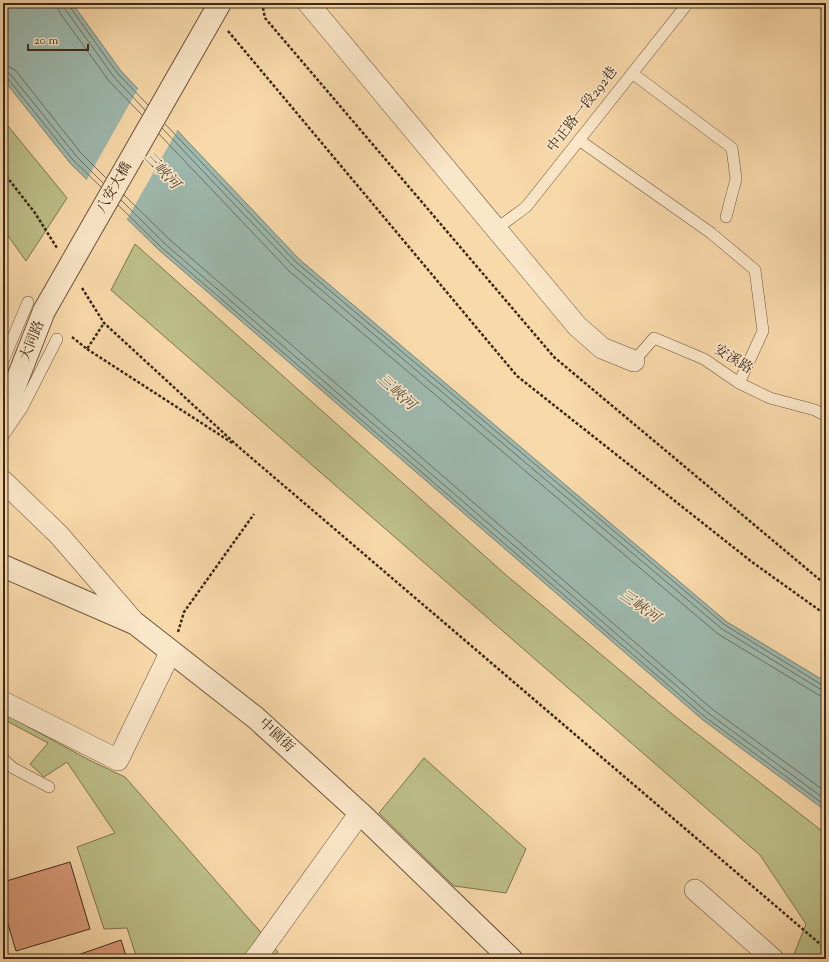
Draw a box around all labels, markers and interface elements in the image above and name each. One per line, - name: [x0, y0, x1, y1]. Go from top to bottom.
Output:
- scale bar: [28, 26, 88, 52]
- text: 20 m: [34, 32, 59, 50]
- street label: 中正路一段292巷: [543, 63, 623, 157]
- water label: 三峽河: [138, 147, 186, 197]
- street label: 八安大橋: [92, 159, 138, 217]
- street label: 大同路: [16, 318, 50, 364]
- street label: 安溪路: [710, 340, 756, 380]
- water label: 三峽河: [372, 370, 422, 418]
- water label: 三峽河: [615, 585, 666, 630]
- street label: 中園街: [254, 714, 298, 758]

